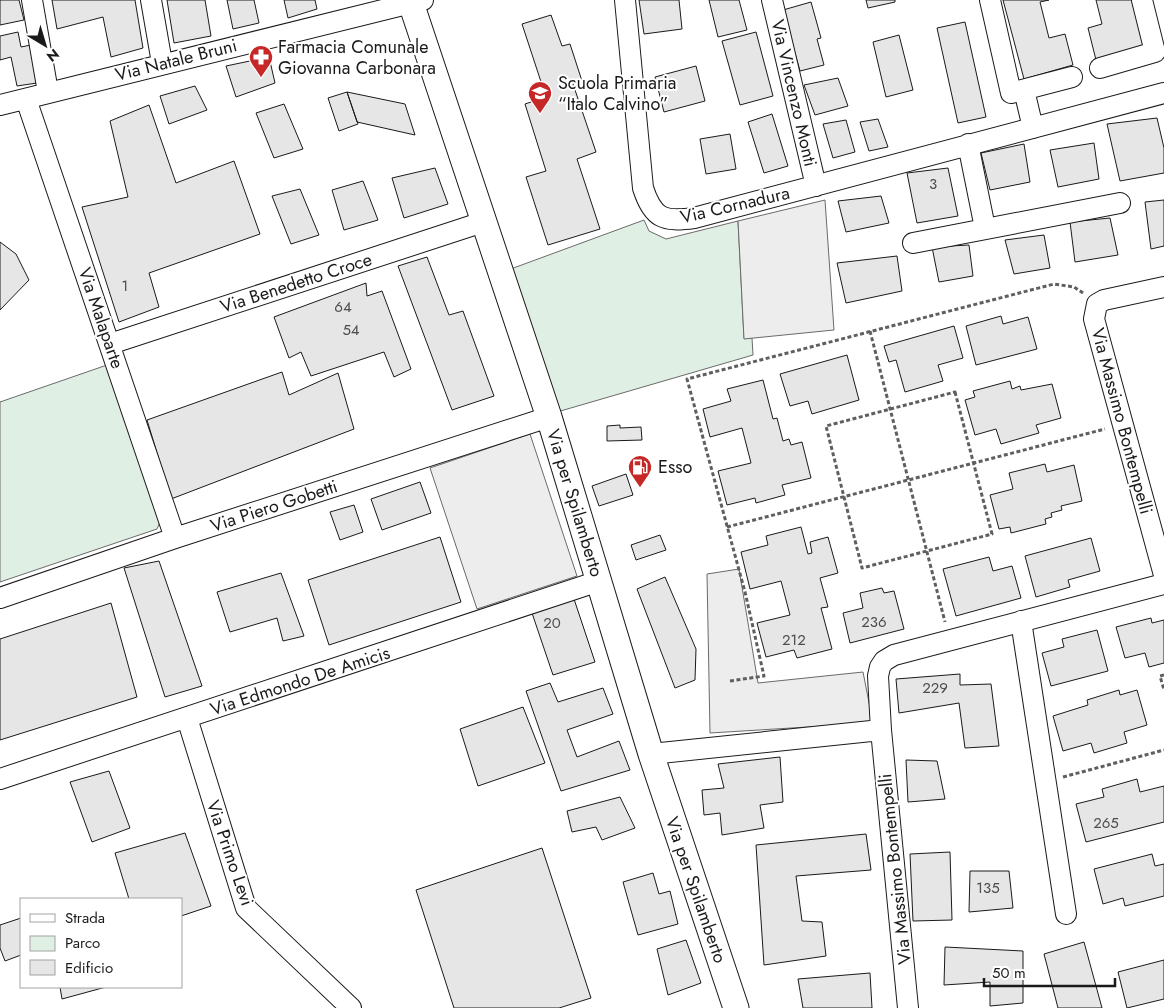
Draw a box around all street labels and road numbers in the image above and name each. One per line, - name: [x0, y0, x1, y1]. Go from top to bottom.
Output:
- street label: Via Vincenzo Monti: [764, 17, 824, 169]
- street label: Via Natale Bruni: [112, 32, 240, 88]
- street label: Via Cornadura: [678, 180, 792, 230]
- street label: Via Benedetto Croce: [217, 246, 375, 320]
- street label: Via Malaparte: [72, 264, 130, 372]
- street label: Via Massimo Bontempelli: [1085, 325, 1159, 517]
- street label: Via per Spilamberto: [540, 426, 610, 580]
- street label: Via Piero Gobetti: [207, 473, 341, 539]
- street label: Via Edmondo De Amicis: [207, 640, 393, 722]
- street label: Via Massimo Bontempelli: [872, 772, 918, 966]
- street label: Via Primo Levi: [200, 797, 260, 909]
- street label: Via per Spilamberto: [659, 813, 733, 967]

